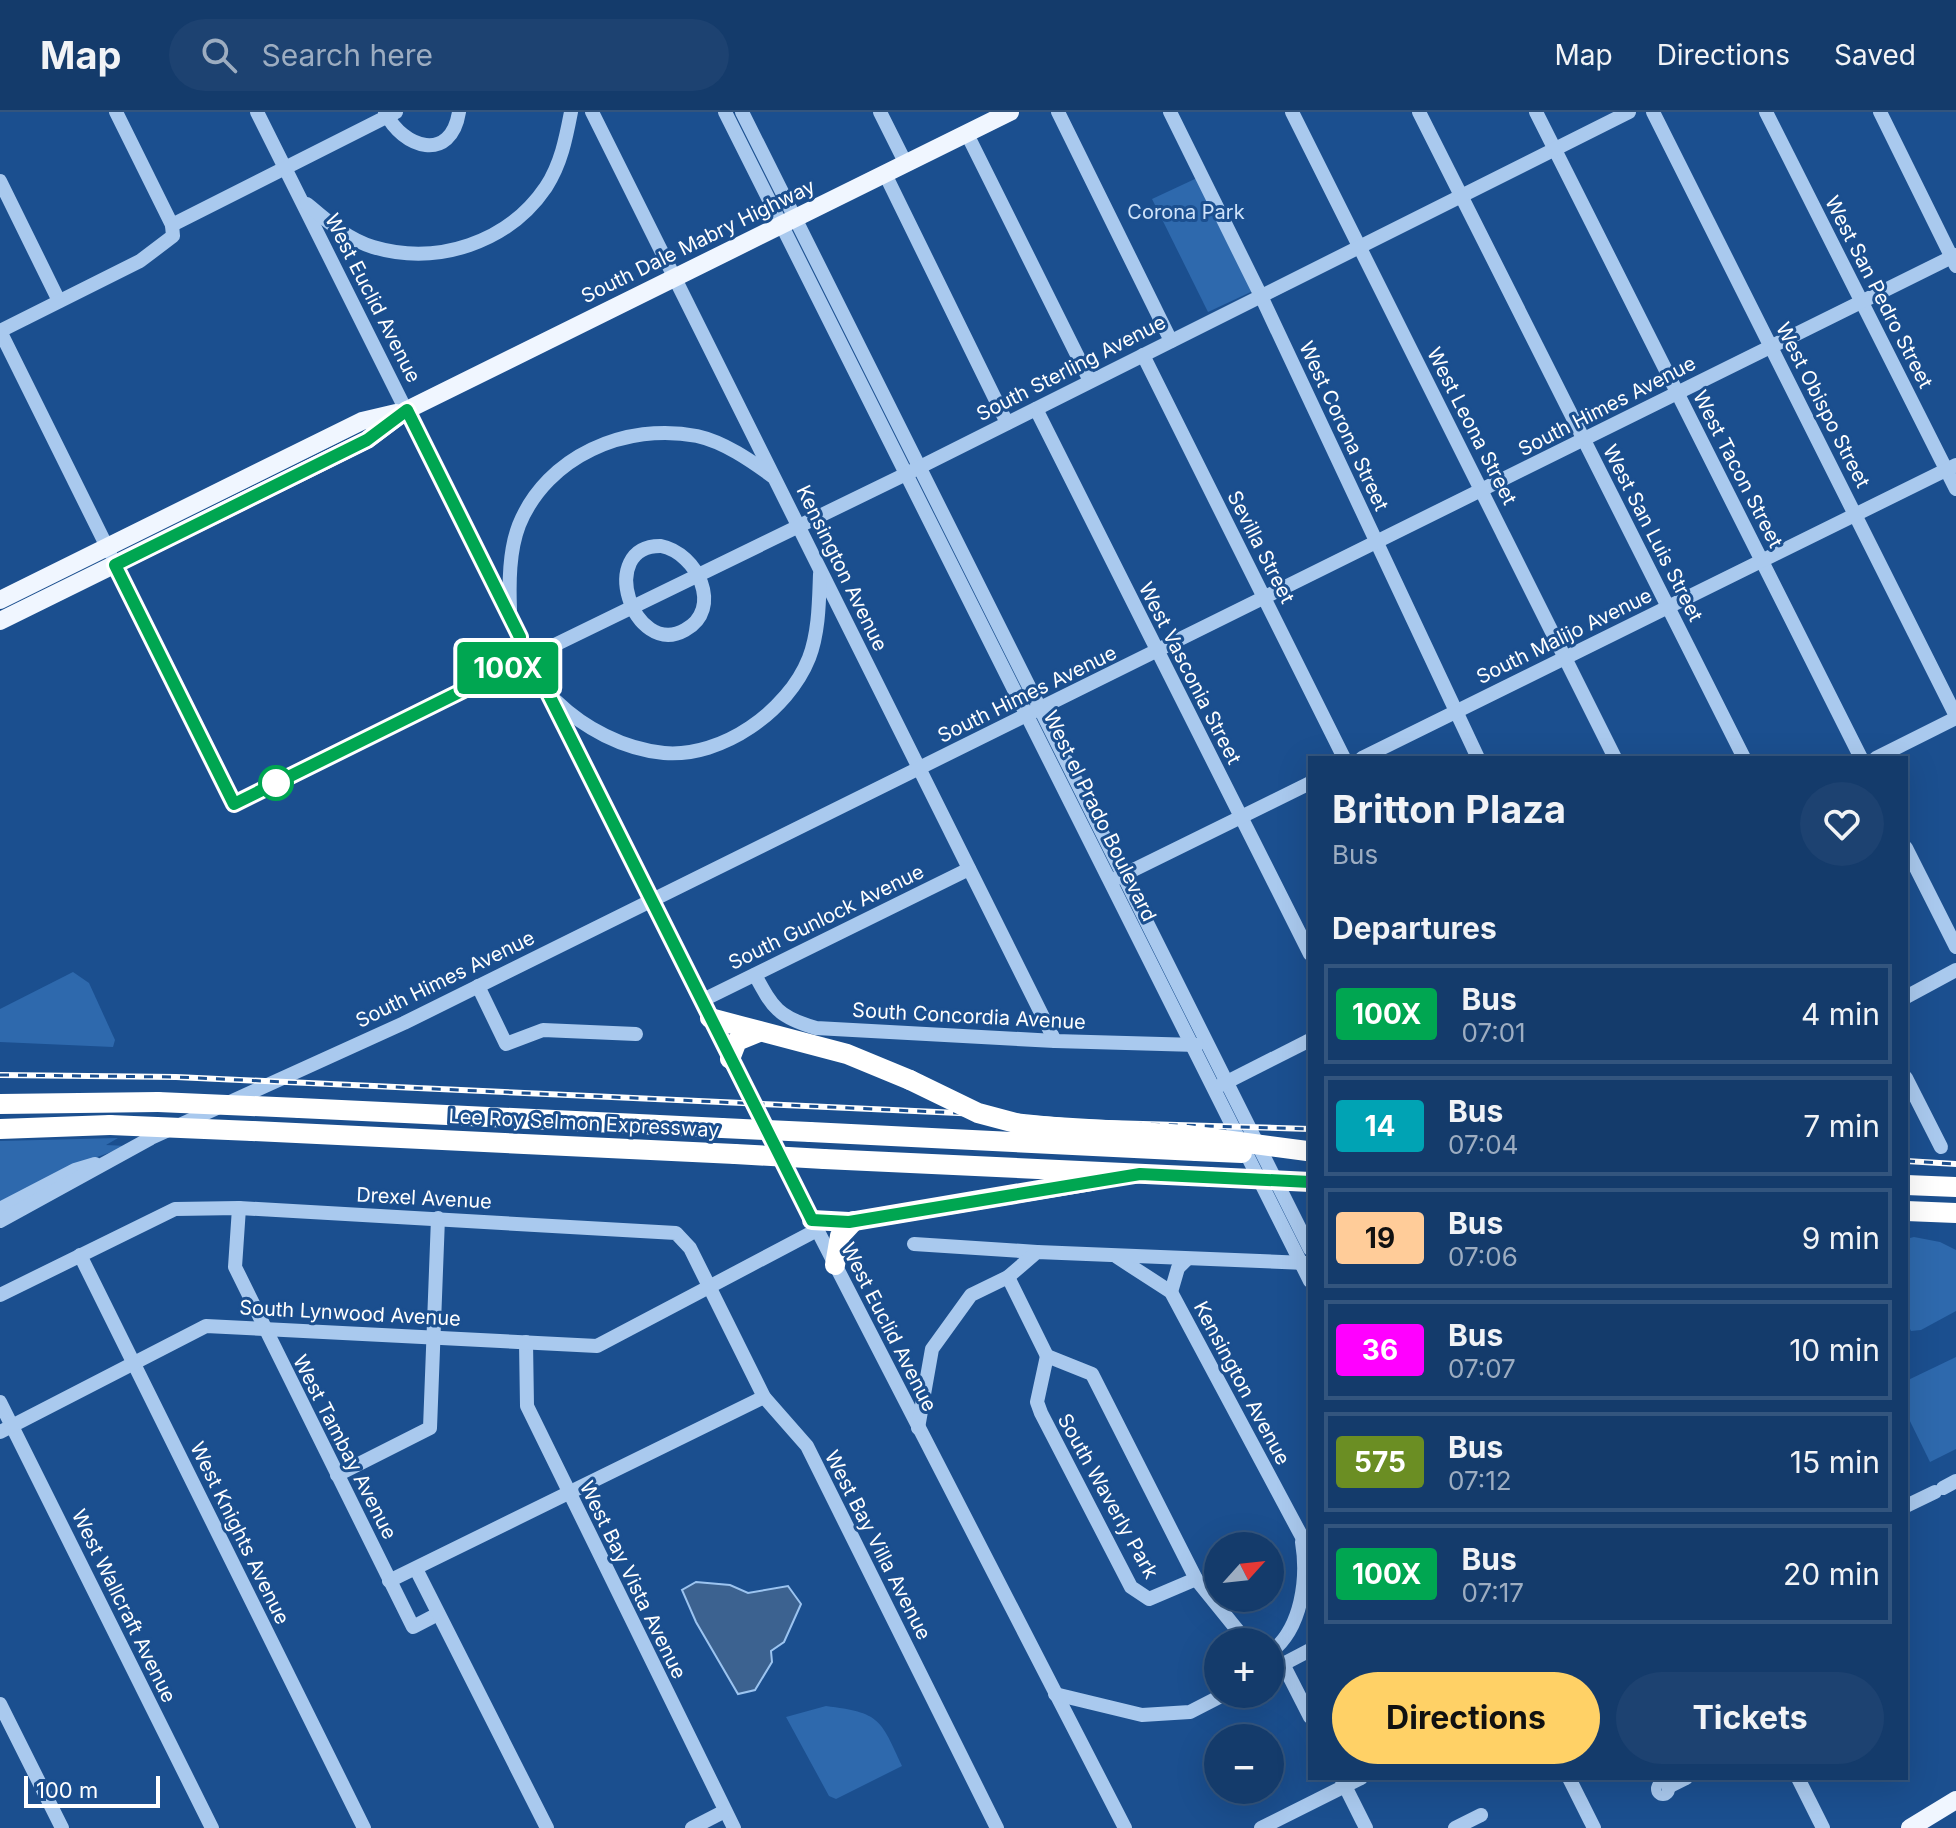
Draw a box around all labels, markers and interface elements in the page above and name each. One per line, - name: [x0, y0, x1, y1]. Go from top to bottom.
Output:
- search box: [169, 19, 729, 91]
- text: Map: [40, 32, 121, 78]
- icon: search: [197, 33, 241, 77]
- text: Search here: [261, 37, 433, 73]
- text: Map: [1554, 38, 1613, 72]
- text: Directions: [1657, 38, 1790, 72]
- text: Saved: [1834, 38, 1916, 72]
- street label: South Dale Mabry Highway: [577, 174, 819, 308]
- street label: West San Pedro Street: [1820, 192, 1938, 392]
- park label: Corona Park: [1127, 200, 1245, 224]
- street label: West Euclid Avenue: [320, 210, 426, 386]
- street label: South Sterling Avenue: [972, 310, 1170, 426]
- street label: West Obispo Street: [1771, 318, 1875, 492]
- street label: West Corona Street: [1294, 338, 1394, 515]
- street label: West Leona Street: [1422, 343, 1522, 509]
- street label: South Himes Avenue: [1514, 351, 1700, 461]
- street label: West Tacon Street: [1688, 386, 1788, 552]
- street label: West San Luis Street: [1598, 441, 1708, 626]
- street label: Kensington Avenue: [791, 481, 893, 655]
- street label: Sevilla Street: [1222, 487, 1300, 608]
- street label: West Vasconia Street: [1134, 578, 1247, 768]
- street label: South Malijo Avenue: [1472, 583, 1656, 689]
- street label: South Himes Avenue: [934, 640, 1120, 748]
- line badge: 100X: [452, 642, 564, 694]
- text: 100X: [473, 651, 543, 685]
- street label: West el Prado Boulevard: [1038, 707, 1162, 925]
- unlabelled marker: [259, 766, 293, 800]
- button: heart: [1800, 782, 1884, 866]
- text: Britton Plaza: [1332, 786, 1566, 832]
- text: Bus: [1332, 839, 1378, 870]
- street label: South Gunlock Avenue: [724, 859, 928, 975]
- text: Departures: [1332, 910, 1497, 946]
- street label: South Himes Avenue: [352, 925, 538, 1033]
- text: Bus: [1461, 981, 1517, 1017]
- text: 4 min: [1801, 996, 1880, 1032]
- text: 100X: [1352, 997, 1421, 1031]
- street label: South Concordia Avenue: [852, 998, 1086, 1034]
- text: 07:01: [1461, 1017, 1526, 1048]
- text: Bus: [1448, 1093, 1503, 1129]
- street label: Lee Roy Selmon Expressway: [448, 1104, 720, 1142]
- text: 7 min: [1803, 1108, 1880, 1144]
- text: 14: [1364, 1109, 1396, 1143]
- text: 07:04: [1448, 1129, 1518, 1160]
- street label: Drexel Avenue: [356, 1182, 492, 1214]
- text: Bus: [1448, 1205, 1503, 1241]
- text: 9 min: [1802, 1220, 1880, 1256]
- text: 19: [1365, 1221, 1395, 1255]
- street label: West Euclid Avenue: [836, 1239, 942, 1415]
- text: 07:06: [1448, 1241, 1518, 1272]
- street label: South Lynwood Avenue: [239, 1295, 461, 1331]
- street label: Kensington Avenue: [1189, 1297, 1295, 1469]
- text: Bus: [1448, 1317, 1503, 1353]
- text: 10 min: [1789, 1332, 1880, 1368]
- text: 36: [1362, 1333, 1398, 1367]
- street label: West Tambay Avenue: [288, 1351, 402, 1543]
- text: 07:07: [1448, 1353, 1516, 1384]
- street label: South Waverly Park: [1053, 1409, 1163, 1583]
- text: Bus: [1448, 1429, 1503, 1465]
- street label: West Knights Avenue: [185, 1438, 295, 1628]
- text: 15 min: [1790, 1444, 1880, 1480]
- text: 575: [1354, 1445, 1406, 1479]
- street label: West Bay Villa Avenue: [820, 1446, 936, 1644]
- text: 07:12: [1448, 1465, 1512, 1496]
- street label: West Bay Vista Avenue: [575, 1477, 691, 1683]
- street label: West Wallcraft Avenue: [67, 1505, 181, 1707]
- north arrow: [1204, 1532, 1284, 1612]
- map controls: [1204, 1532, 1284, 1804]
- text: Bus: [1461, 1541, 1517, 1577]
- text: 20 min: [1783, 1556, 1880, 1592]
- text: 100X: [1352, 1557, 1421, 1591]
- text: 07:17: [1461, 1577, 1524, 1608]
- button: +: [1204, 1628, 1284, 1708]
- button: Directions: [1332, 1672, 1600, 1764]
- button: Tickets: [1616, 1672, 1884, 1764]
- button: −: [1204, 1724, 1284, 1804]
- scale bar: [24, 1772, 160, 1808]
- text: 100 m: [36, 1777, 98, 1803]

